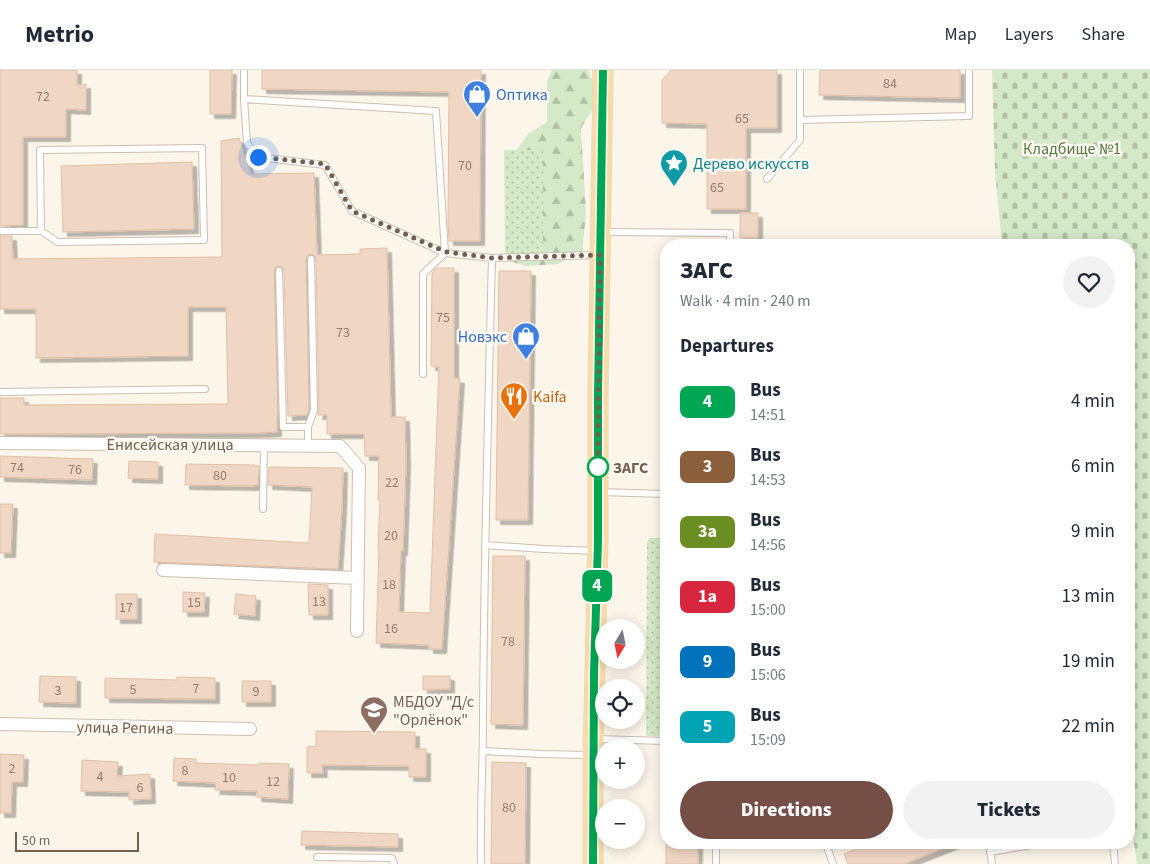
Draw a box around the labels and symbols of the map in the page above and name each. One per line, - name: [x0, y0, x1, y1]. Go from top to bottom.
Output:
- house number: 84: [883, 74, 897, 94]
- shop icon: Оптика: [462, 79, 492, 118]
- place label: Оптика: [496, 84, 548, 106]
- house number: 72: [36, 87, 50, 107]
- house number: 65: [735, 109, 749, 129]
- park label: Кладбище №1: [1023, 138, 1121, 160]
- your location: [246, 145, 271, 170]
- place icon: Дерево искусств: [659, 148, 689, 187]
- place label: Дерево искусств: [693, 153, 809, 175]
- house number: 70: [458, 156, 472, 176]
- house number: 65: [710, 178, 724, 198]
- house number: 75: [436, 308, 450, 328]
- shop icon: Новэкс: [511, 321, 541, 360]
- house number: 73: [336, 323, 350, 343]
- place label: Новэкс: [458, 326, 507, 348]
- restaurant icon: Kaifa: [499, 381, 529, 420]
- place label: Kaifa: [533, 386, 567, 408]
- street label: Енисейская улица: [107, 434, 233, 456]
- marker: ЗАГС: [587, 456, 609, 478]
- place label: ЗАГС: [613, 457, 648, 479]
- house number: 74: [10, 458, 24, 478]
- house number: 76: [68, 460, 82, 480]
- house number: 80: [213, 466, 227, 486]
- house number: 22: [385, 473, 399, 493]
- house number: 20: [384, 526, 398, 546]
- line badge: 4: [581, 570, 613, 602]
- house number: 18: [382, 575, 396, 595]
- house number: 13: [312, 592, 326, 612]
- house number: 15: [187, 593, 201, 613]
- house number: 17: [119, 598, 133, 618]
- house number: 16: [384, 619, 398, 639]
- north arrow: [595, 619, 645, 669]
- house number: 78: [501, 632, 515, 652]
- house number: 7: [193, 679, 200, 699]
- house number: 5: [130, 680, 137, 700]
- house number: 3: [55, 681, 62, 701]
- house number: 9: [253, 682, 260, 702]
- place label: МБДОУ "Д/с "Орлёнок": [393, 691, 474, 731]
- school or university icon: МБДОУ "Д/с "Орлёнок": [359, 695, 389, 734]
- street label: улица Репина: [76, 716, 174, 740]
- house number: 2: [9, 759, 16, 779]
- house number: 8: [182, 761, 189, 781]
- house number: 4: [97, 767, 104, 787]
- house number: 10: [222, 768, 236, 788]
- house number: 12: [266, 772, 280, 792]
- house number: 6: [137, 778, 144, 798]
- house number: 80: [502, 798, 516, 818]
- scale bar: [15, 829, 139, 852]

